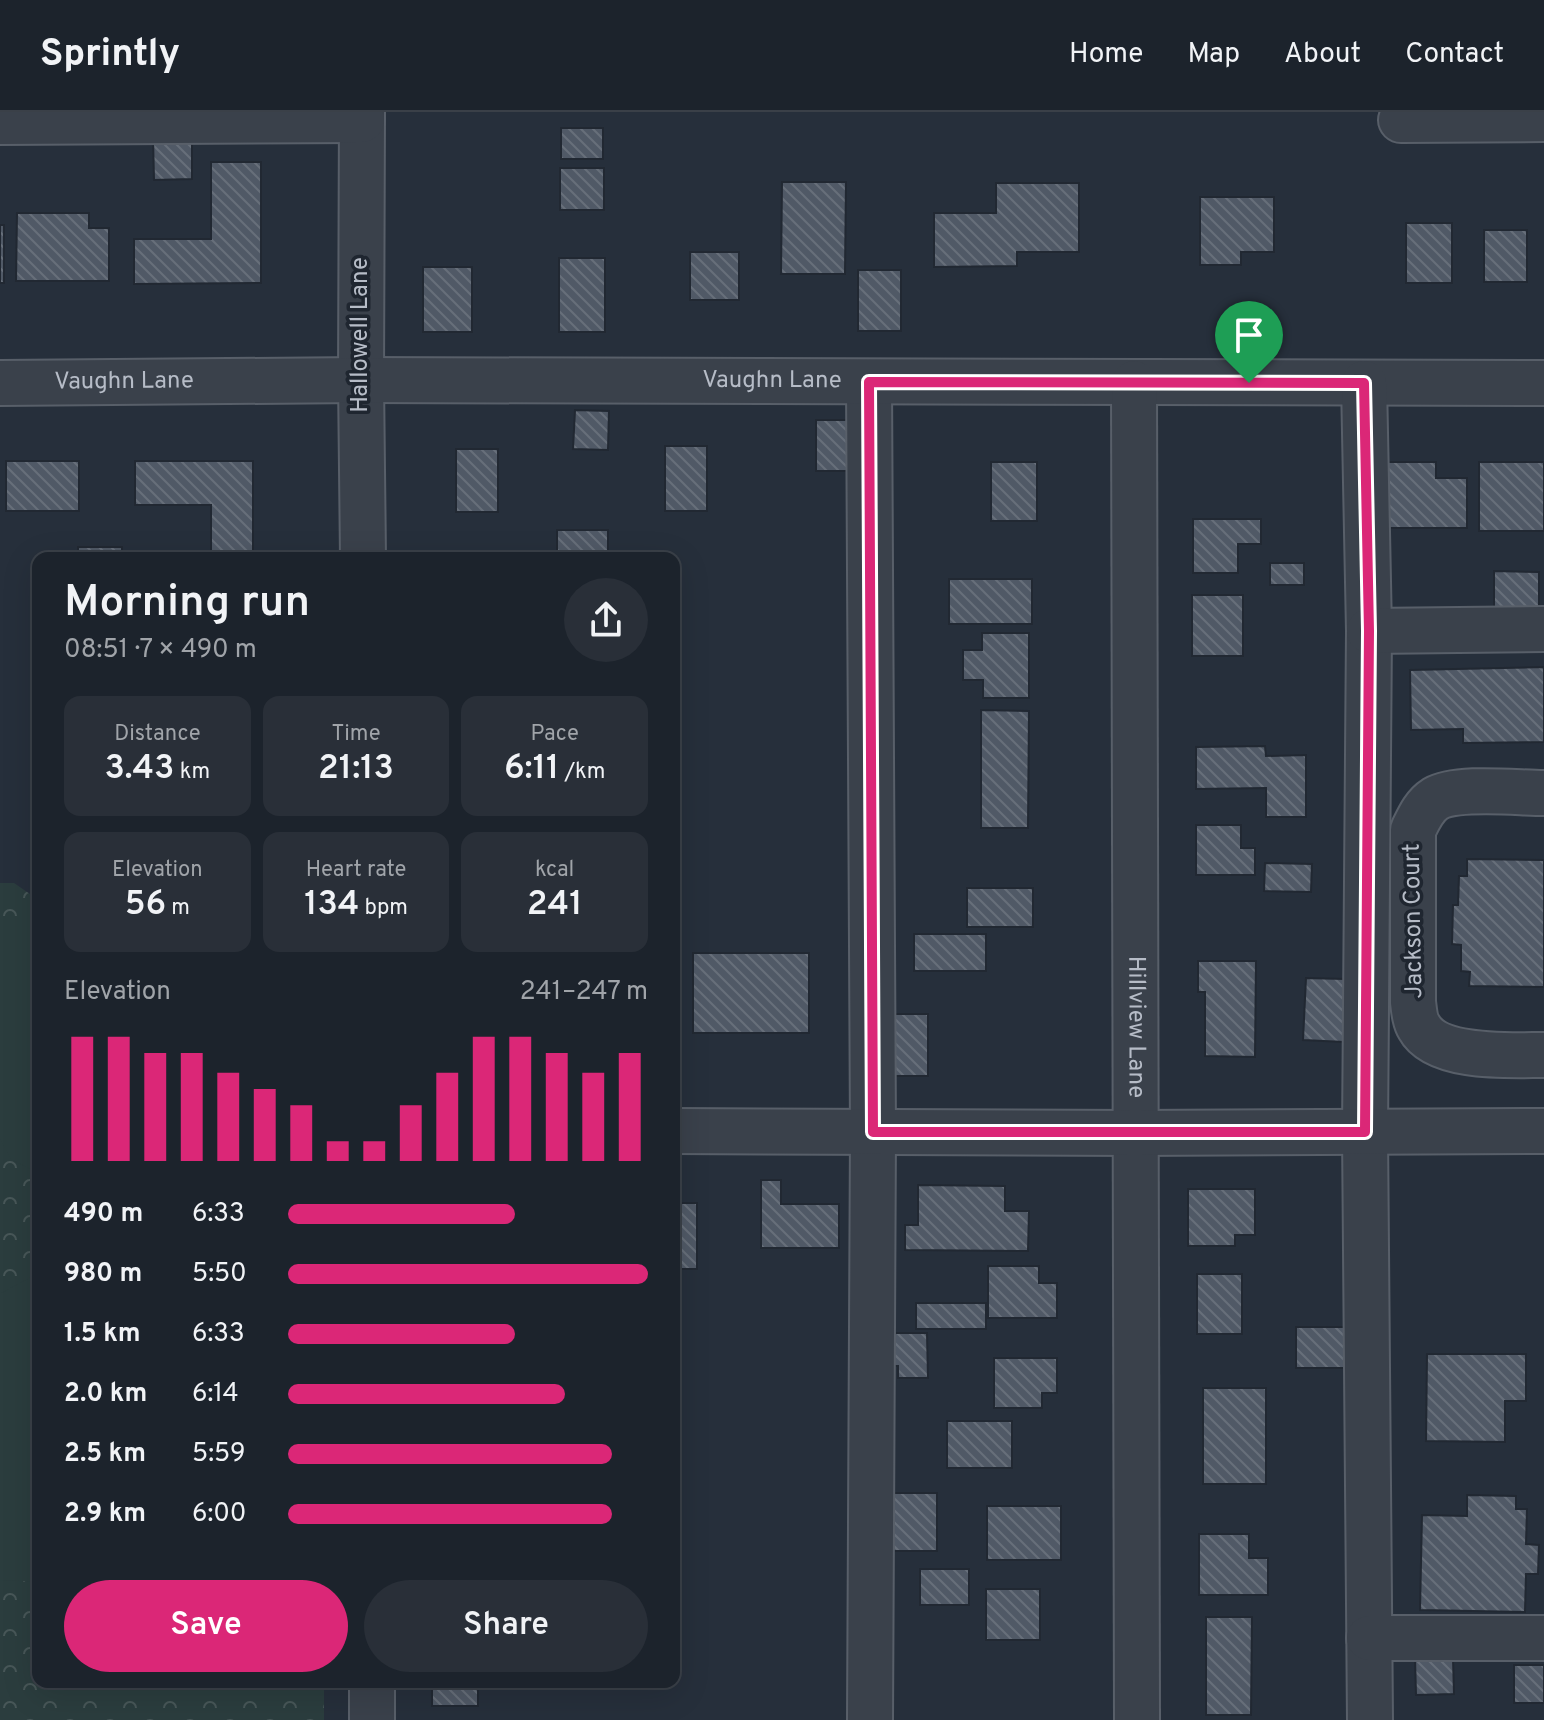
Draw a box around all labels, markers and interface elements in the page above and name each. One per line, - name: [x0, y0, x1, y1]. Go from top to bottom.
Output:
- text: Sprintly: [40, 31, 180, 80]
- text: Home: [1069, 37, 1143, 73]
- text: Map: [1187, 37, 1240, 73]
- text: About: [1284, 37, 1361, 73]
- text: Contact: [1405, 37, 1504, 73]
- street label: Hallowell Lane: [346, 257, 376, 413]
- pin: [1215, 301, 1283, 383]
- icon: arrive: [1227, 313, 1271, 357]
- street label: Vaughn Lane: [54, 366, 194, 398]
- street label: Vaughn Lane: [702, 366, 842, 396]
- text: Morning run: [64, 576, 310, 632]
- button: share: [564, 578, 648, 662]
- text: 08:51 · 7 × 490 m: [64, 634, 257, 667]
- text: Distance: [114, 721, 201, 748]
- text: Time: [331, 721, 381, 748]
- text: Pace: [530, 721, 579, 748]
- text: 3.43: [105, 748, 174, 791]
- text: 21:13: [318, 748, 394, 791]
- text: 6:11: [504, 748, 559, 791]
- text: km: [174, 759, 210, 786]
- text: /km: [559, 759, 605, 786]
- street label: Jackson Court: [1398, 843, 1430, 999]
- text: Elevation: [112, 857, 203, 884]
- text: Heart rate: [306, 857, 406, 884]
- text: kcal: [535, 857, 574, 884]
- text: 56: [125, 884, 166, 927]
- text: 134: [304, 884, 359, 927]
- text: 241: [527, 884, 582, 927]
- text: m: [166, 895, 190, 922]
- text: bpm: [359, 895, 408, 922]
- street label: Hillview Lane: [1120, 956, 1151, 1098]
- text: Elevation: [64, 976, 171, 1009]
- text: 241–247 m: [520, 976, 648, 1009]
- text: 490 m: [64, 1198, 143, 1231]
- text: 6:33: [192, 1198, 245, 1231]
- text: 980 m: [64, 1258, 142, 1291]
- text: 5:50: [192, 1258, 247, 1291]
- text: 1.5 km: [64, 1318, 141, 1351]
- text: 6:33: [192, 1318, 245, 1351]
- text: 2.0 km: [64, 1378, 147, 1411]
- text: 6:14: [192, 1378, 239, 1411]
- text: 2.5 km: [64, 1438, 146, 1471]
- text: 5:59: [192, 1438, 245, 1471]
- text: 2.9 km: [64, 1498, 146, 1531]
- text: 6:00: [192, 1498, 247, 1531]
- button: Save: [64, 1580, 348, 1672]
- button: Share: [364, 1580, 648, 1672]

